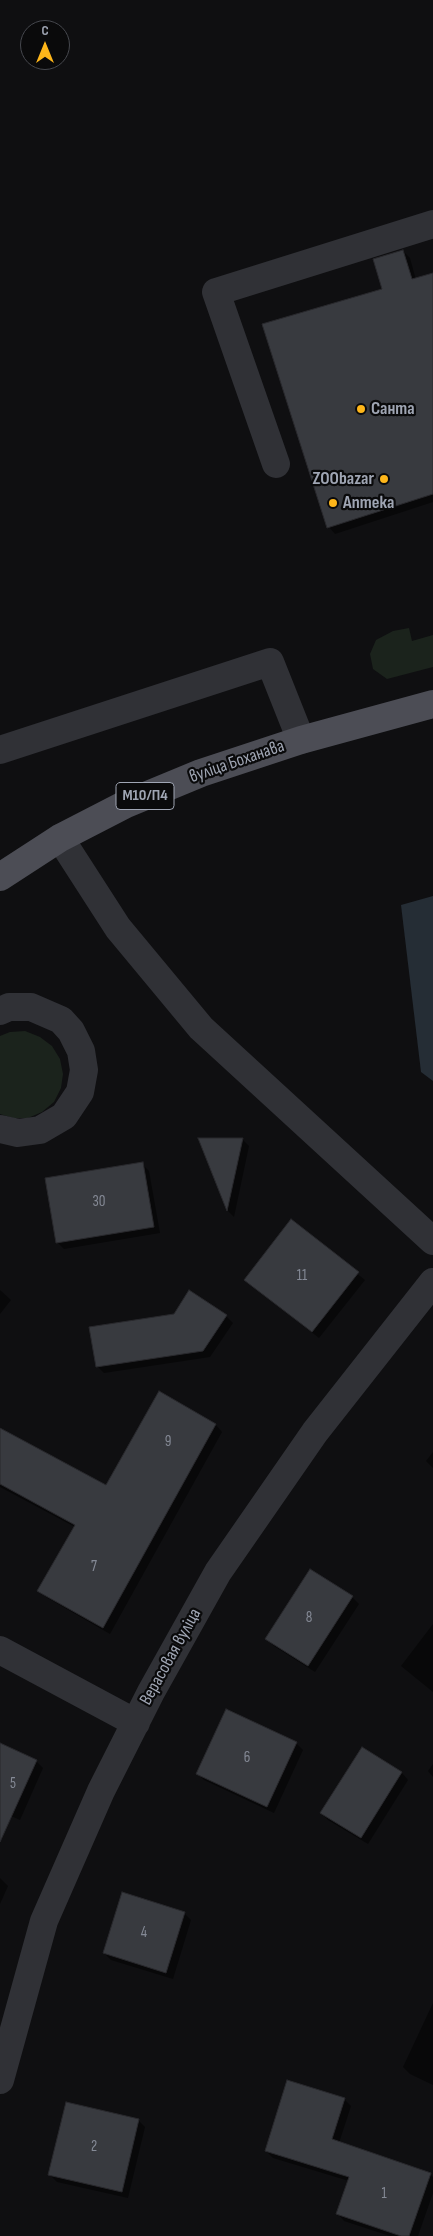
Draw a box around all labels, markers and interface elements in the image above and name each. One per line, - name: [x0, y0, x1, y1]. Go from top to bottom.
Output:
- north arrow: [20, 20, 70, 70]
- text: С: [41, 22, 49, 39]
- place label: Санта: [371, 398, 415, 420]
- marker: Санта: [355, 403, 367, 415]
- place label: ZOObazar: [313, 468, 374, 490]
- marker: ZOObazar: [378, 473, 390, 485]
- place label: Аптека: [343, 492, 394, 514]
- marker: Аптека: [327, 497, 339, 509]
- street label: вуліца Боханава: [187, 736, 287, 788]
- road number: М10/П4: [116, 782, 174, 809]
- house number: 30: [93, 1193, 105, 1211]
- house number: 11: [297, 1267, 307, 1285]
- house number: 9: [165, 1433, 171, 1451]
- house number: 7: [91, 1558, 97, 1576]
- street label: Верасовая вуліца: [136, 1605, 206, 1709]
- house number: 8: [306, 1609, 312, 1627]
- house number: 6: [244, 1749, 250, 1767]
- house number: 5: [10, 1775, 16, 1793]
- house number: 4: [141, 1924, 147, 1942]
- house number: 2: [91, 2138, 97, 2156]
- house number: 1: [381, 2185, 387, 2203]

